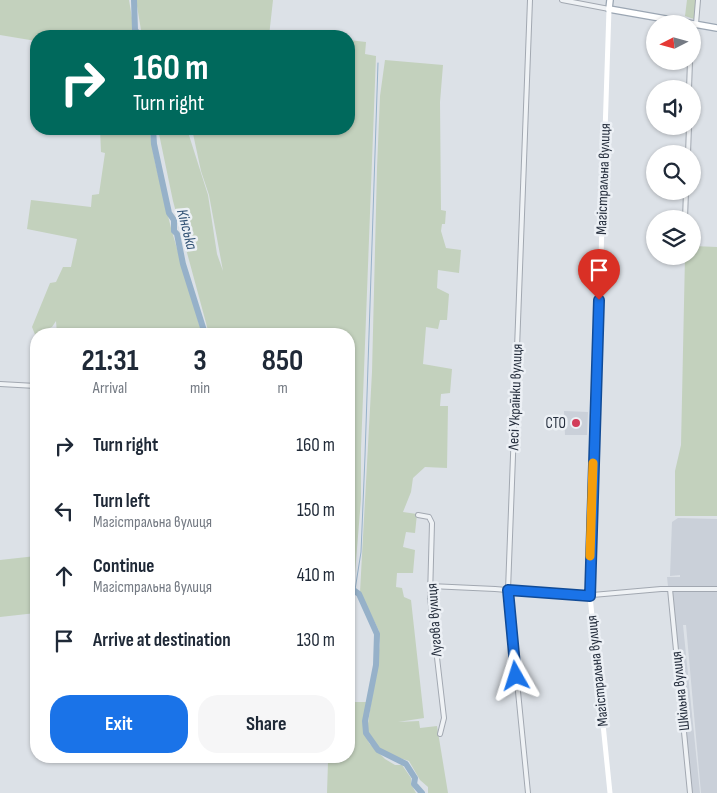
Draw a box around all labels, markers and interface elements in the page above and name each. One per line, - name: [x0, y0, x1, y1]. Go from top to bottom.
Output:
- north arrow: [646, 15, 701, 70]
- map controls: [646, 15, 701, 265]
- text: 160 m: [133, 47, 209, 90]
- icon: right: [50, 50, 115, 115]
- button: sound: [646, 80, 701, 135]
- text: Turn right: [133, 90, 204, 117]
- street label: Магістральна вулиця: [592, 123, 615, 235]
- button: search: [646, 145, 701, 200]
- water label: Кінська: [172, 207, 201, 252]
- button: layers: [646, 210, 701, 265]
- pin: [578, 249, 620, 300]
- icon: arrive: [585, 256, 613, 284]
- text: 21:31: [82, 343, 138, 379]
- text: 3: [193, 343, 207, 379]
- text: 850: [262, 343, 303, 379]
- street label: Лесі Українки вулиця: [504, 343, 527, 452]
- text: Arrival: [93, 379, 127, 398]
- text: min: [190, 379, 210, 398]
- text: m: [277, 379, 288, 398]
- place label: СТО: [546, 414, 566, 433]
- marker: СТО: [570, 417, 582, 429]
- icon: right: [50, 432, 78, 460]
- text: Turn right: [93, 434, 158, 457]
- text: 160 m: [296, 434, 335, 457]
- text: Turn left: [93, 490, 150, 513]
- icon: left: [50, 497, 78, 525]
- text: 150 m: [297, 499, 335, 522]
- text: Магістральна вулиця: [93, 513, 212, 532]
- text: Continue: [93, 555, 154, 578]
- icon: ahead: [50, 562, 78, 590]
- text: 410 m: [297, 564, 335, 587]
- text: Магістральна вулиця: [93, 578, 212, 597]
- street label: Лугова вулиця: [422, 583, 447, 658]
- street label: Магістральна вулиця: [582, 614, 613, 727]
- icon: arrive: [50, 627, 78, 655]
- text: Arrive at destination: [93, 629, 231, 652]
- text: 130 m: [297, 629, 335, 652]
- position arrow: [489, 649, 541, 701]
- street label: Шкільна вулиця: [667, 650, 694, 732]
- button: Exit: [50, 695, 188, 753]
- button: Share: [198, 695, 335, 753]

